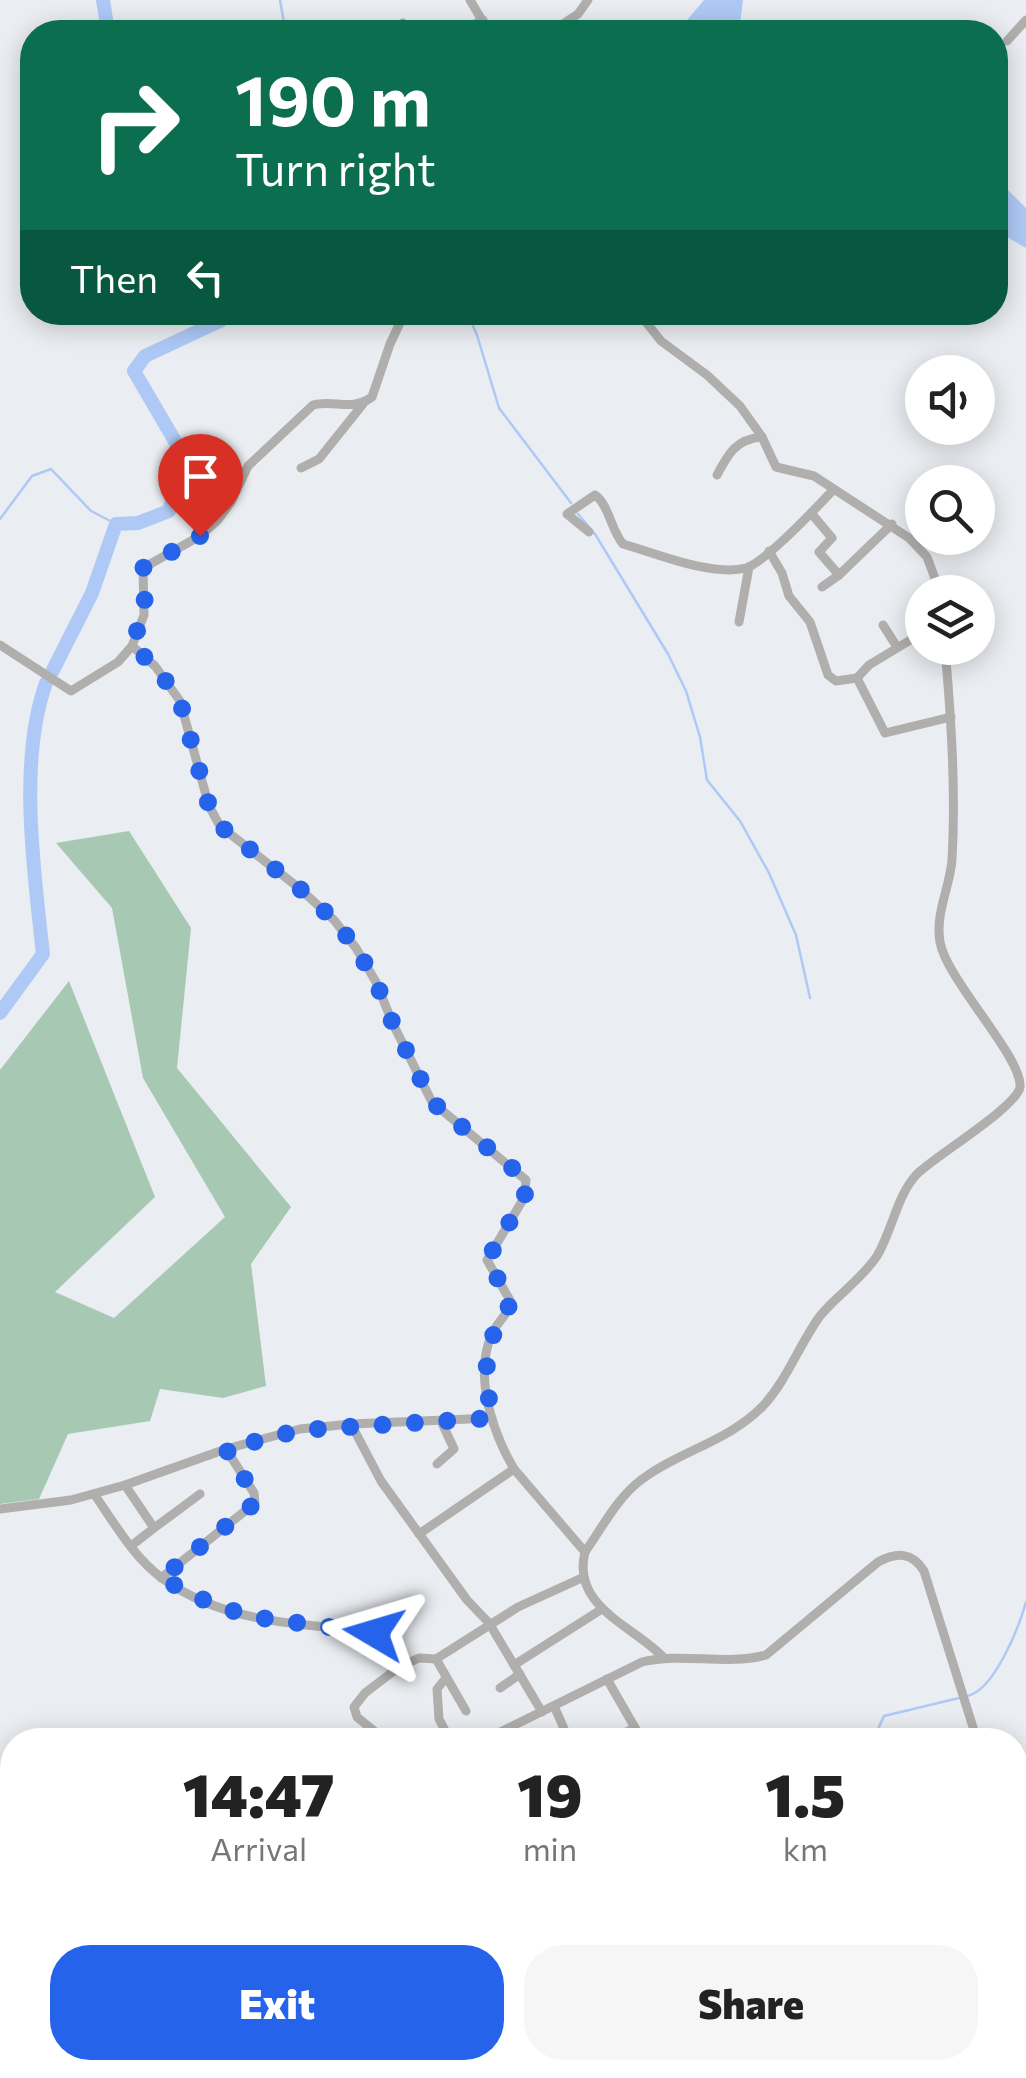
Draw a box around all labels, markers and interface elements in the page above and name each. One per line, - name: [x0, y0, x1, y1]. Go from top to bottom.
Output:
- text: 190 m: [235, 55, 431, 140]
- icon: right: [70, 60, 200, 190]
- text: Turn right: [235, 140, 436, 195]
- icon: left: [178, 250, 233, 305]
- text: Then: [70, 254, 158, 301]
- map controls: [905, 355, 995, 665]
- button: sound: [905, 355, 995, 445]
- pin: [158, 434, 243, 537]
- icon: arrive: [173, 449, 228, 504]
- button: search: [905, 465, 995, 555]
- button: layers: [905, 575, 995, 665]
- position arrow: [322, 1581, 426, 1685]
- text: 14:47: [183, 1756, 335, 1829]
- text: 19: [517, 1756, 583, 1829]
- text: 1.5: [765, 1756, 845, 1829]
- text: Arrival: [210, 1828, 307, 1868]
- text: min: [523, 1828, 577, 1868]
- text: km: [783, 1828, 828, 1868]
- button: Exit: [50, 1945, 504, 2060]
- button: Share: [524, 1945, 978, 2060]

